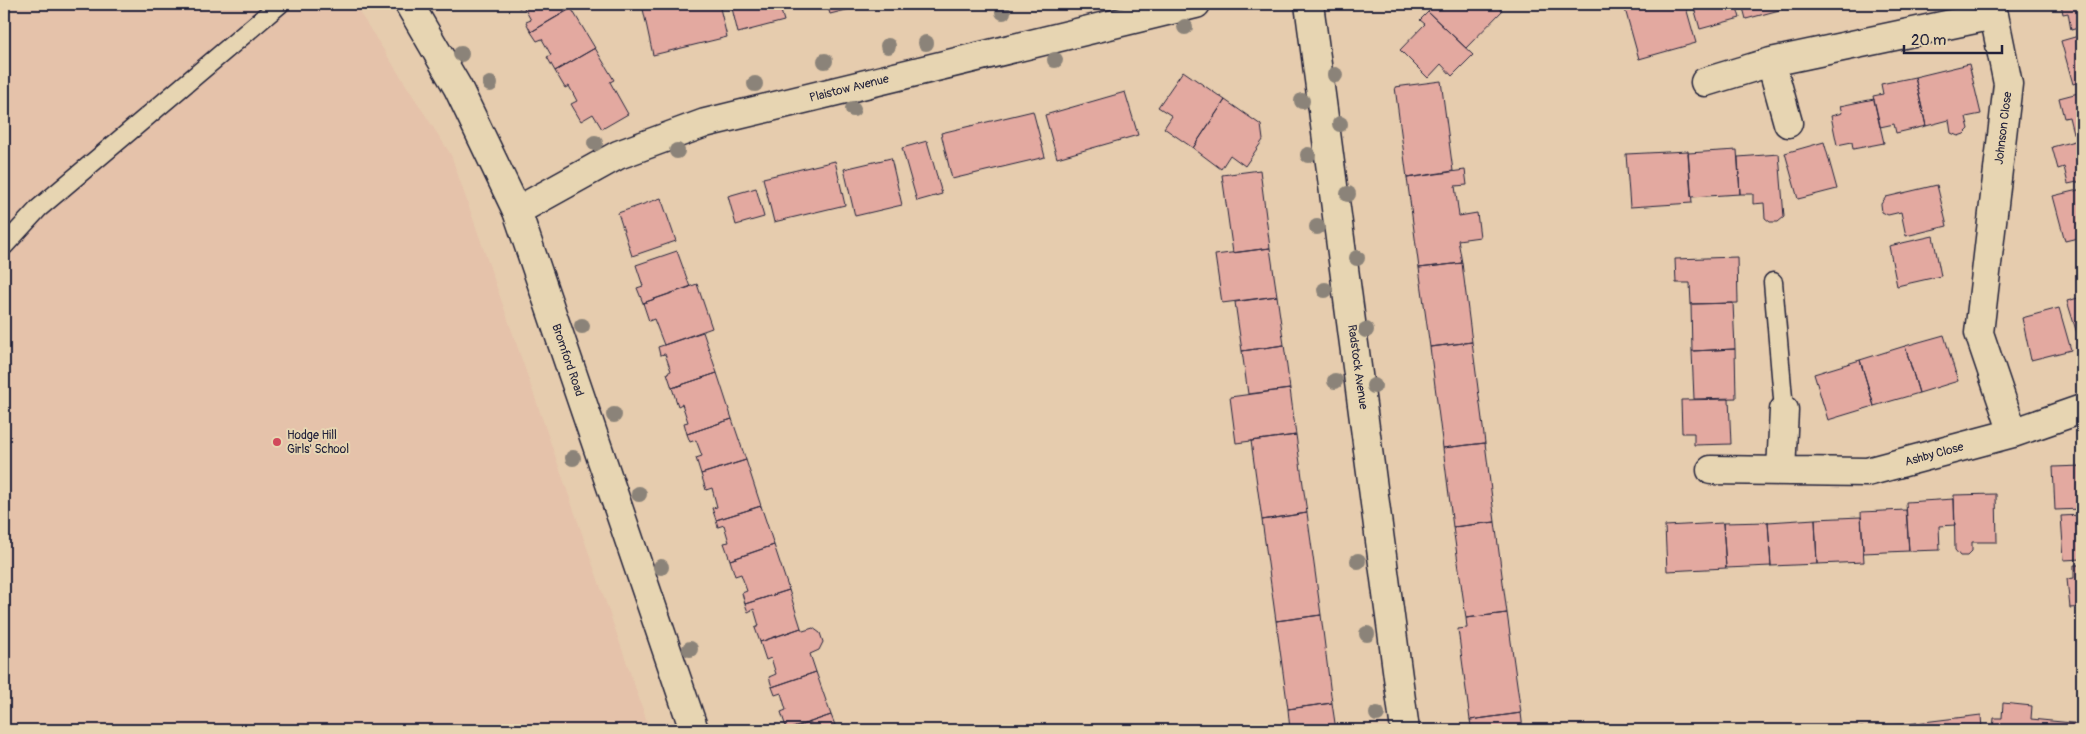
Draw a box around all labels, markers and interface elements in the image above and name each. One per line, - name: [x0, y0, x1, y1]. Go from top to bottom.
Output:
- scale bar: [1904, 22, 2001, 54]
- text: 20 m: [1911, 31, 1946, 50]
- street label: Plaistow Avenue: [808, 71, 890, 106]
- street label: Johnson Close: [1992, 91, 2015, 165]
- street label: Bromford Road: [548, 322, 587, 398]
- street label: Radstock Avenue: [1344, 324, 1371, 411]
- place label: Hodge Hill Girls' School: [287, 428, 349, 457]
- marker: Hodge Hill Girls' School: [271, 436, 283, 448]
- street label: Ashby Close: [1903, 439, 1965, 470]

